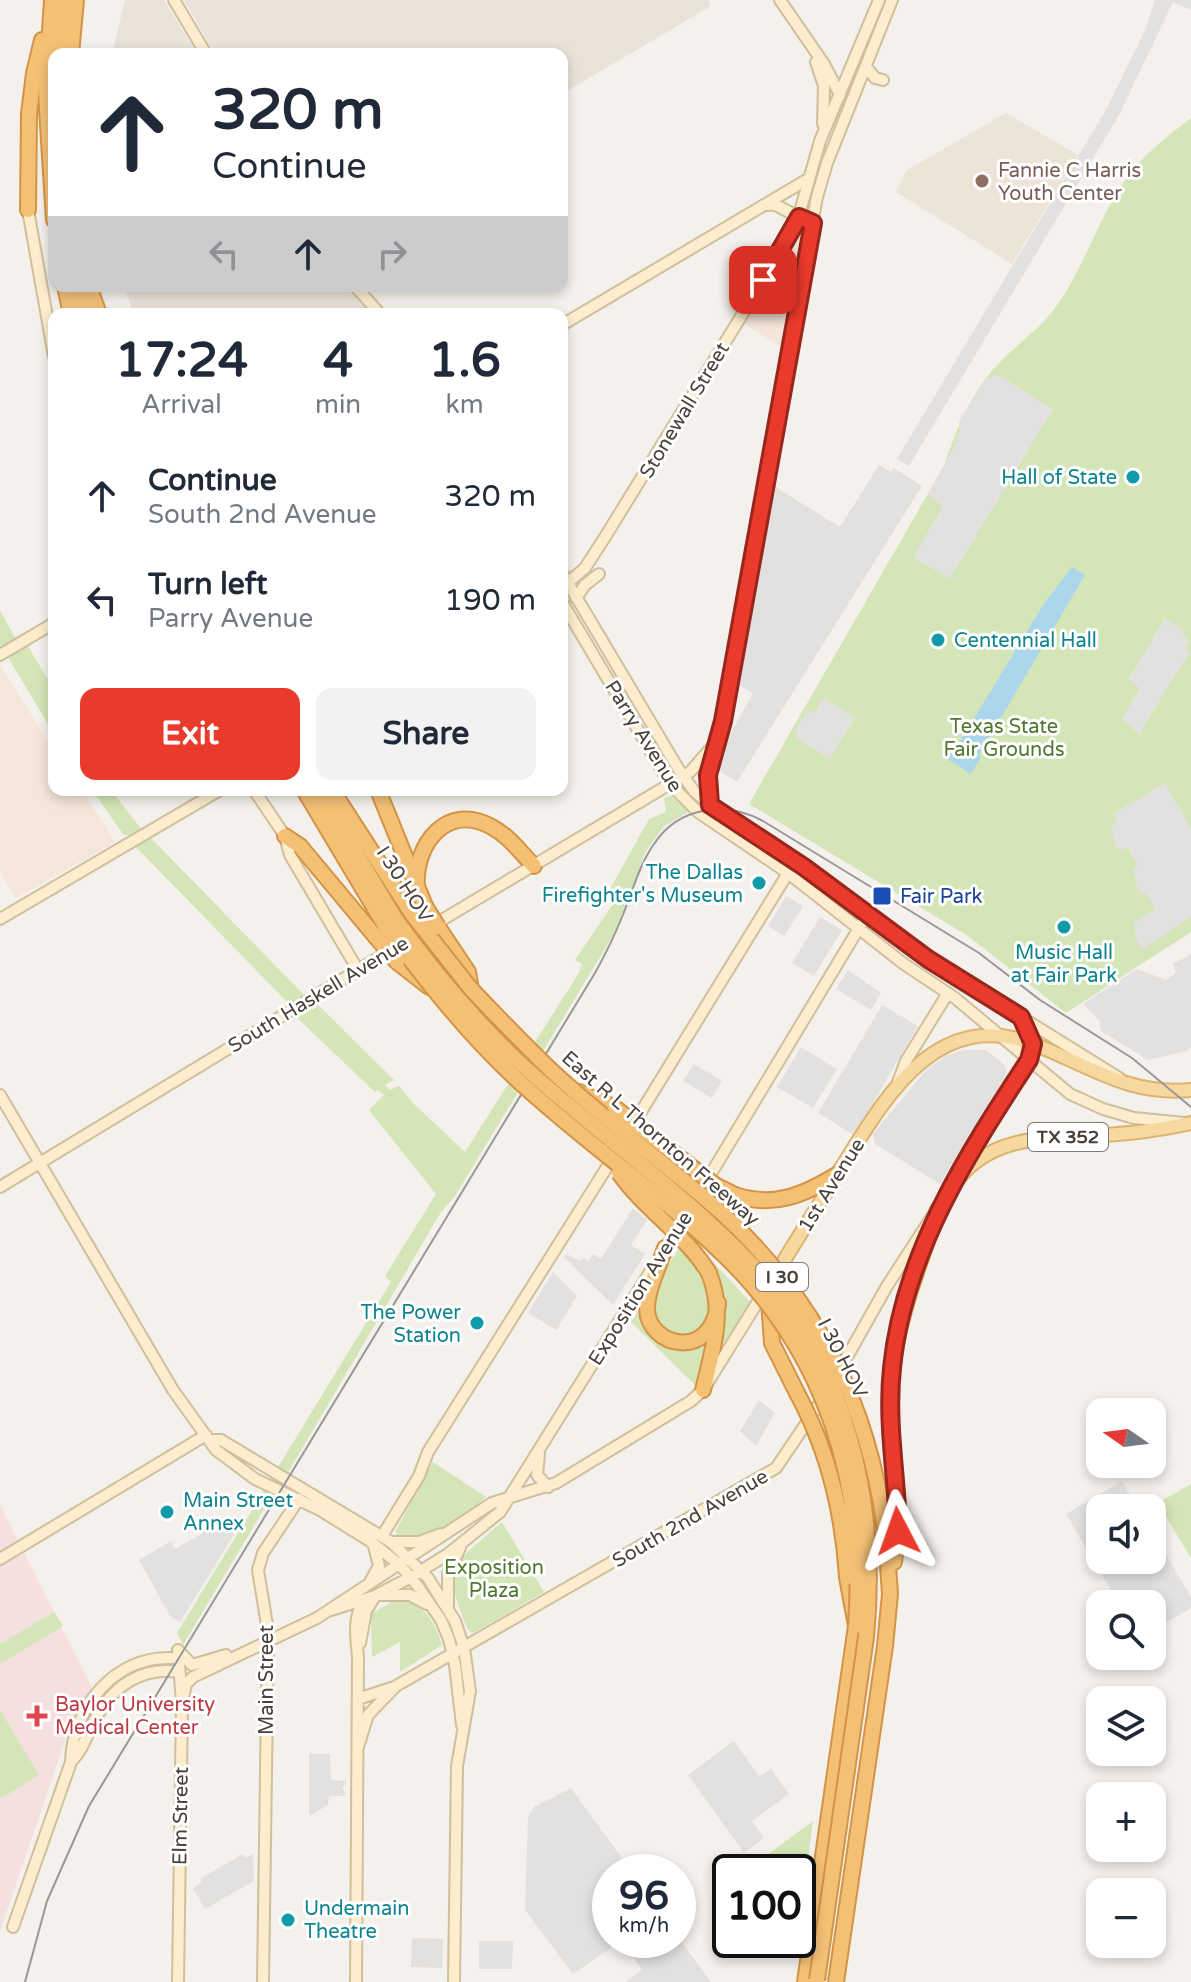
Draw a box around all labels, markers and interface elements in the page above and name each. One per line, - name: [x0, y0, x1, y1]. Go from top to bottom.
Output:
- text: 320 m: [212, 77, 383, 144]
- icon: ahead: [80, 80, 184, 184]
- text: Continue: [212, 145, 367, 188]
- place label: Fannie C Harris Youth Center: [998, 159, 1141, 206]
- marker: Fannie C Harris Youth Center: [973, 172, 991, 190]
- icon: left: [202, 232, 246, 276]
- icon: ahead: [286, 232, 330, 276]
- icon: right: [370, 232, 414, 276]
- pin: [729, 246, 797, 314]
- icon: arrive: [741, 258, 785, 302]
- text: 17:24: [115, 332, 248, 390]
- text: 4: [323, 332, 353, 390]
- text: 1.6: [428, 332, 501, 390]
- street label: Stonewall Street: [635, 338, 735, 483]
- text: Arrival: [141, 389, 222, 420]
- text: min: [315, 389, 361, 420]
- text: km: [446, 389, 484, 420]
- text: Continue: [148, 462, 277, 499]
- place label: Hall of State: [1001, 466, 1117, 490]
- marker: Hall of State: [1124, 468, 1142, 486]
- icon: ahead: [80, 474, 124, 518]
- text: 320 m: [444, 478, 536, 515]
- text: South 2nd Avenue: [148, 499, 377, 530]
- text: Turn left: [148, 566, 267, 603]
- icon: left: [80, 578, 124, 622]
- text: 190 m: [444, 582, 536, 619]
- text: Parry Avenue: [148, 603, 313, 634]
- place label: Centennial Hall: [954, 629, 1097, 653]
- marker: Centennial Hall: [929, 631, 947, 649]
- street label: Parry Avenue: [599, 676, 687, 797]
- button: Exit: [80, 688, 300, 780]
- button: Share: [316, 688, 536, 780]
- park label: Texas State Fair Grounds: [944, 715, 1064, 762]
- street label: I 30 HOV: [371, 842, 438, 927]
- place label: The Dallas Firefighter's Museum: [542, 861, 743, 908]
- marker: The Dallas Firefighter's Museum: [750, 874, 768, 892]
- marker: Fair Park: [871, 885, 893, 907]
- place label: Fair Park: [900, 885, 983, 909]
- marker: Music Hall at Fair Park: [1055, 918, 1073, 936]
- street label: South Haskell Avenue: [224, 931, 413, 1058]
- place label: Music Hall at Fair Park: [1011, 941, 1117, 988]
- street label: East R L Thornton Freeway: [556, 1046, 764, 1231]
- road number: TX 352: [1028, 1123, 1108, 1151]
- street label: 1st Avenue: [793, 1134, 870, 1237]
- street label: Exposition Avenue: [584, 1207, 698, 1370]
- road number: I 30: [756, 1263, 808, 1291]
- place label: The Power Station: [360, 1301, 461, 1348]
- marker: The Power Station: [468, 1314, 486, 1332]
- street label: I 30 HOV: [812, 1315, 872, 1402]
- north arrow: [1086, 1398, 1166, 1478]
- map controls: [1086, 1398, 1166, 1958]
- street label: South 2nd Avenue: [608, 1465, 773, 1573]
- place label: Main Street Annex: [183, 1489, 293, 1536]
- position arrow: [856, 1489, 940, 1573]
- button: sound: [1086, 1494, 1166, 1574]
- marker: Main Street Annex: [158, 1503, 176, 1521]
- park label: Exposition Plaza: [444, 1556, 544, 1603]
- button: search: [1086, 1590, 1166, 1670]
- street label: Main Street: [255, 1625, 279, 1735]
- button: layers: [1086, 1686, 1166, 1766]
- place label: Baylor University Medical Center: [55, 1693, 215, 1740]
- marker: Baylor University Medical Center: [26, 1705, 48, 1727]
- street label: Elm Street: [168, 1766, 194, 1865]
- button: +: [1086, 1782, 1166, 1862]
- speed limit sign: 100: [712, 1854, 816, 1958]
- text: 96: [619, 1872, 669, 1920]
- button: −: [1086, 1878, 1166, 1958]
- place label: Undermain Theatre: [304, 1897, 409, 1944]
- marker: Undermain Theatre: [279, 1911, 297, 1929]
- text: km/h: [619, 1914, 669, 1938]

